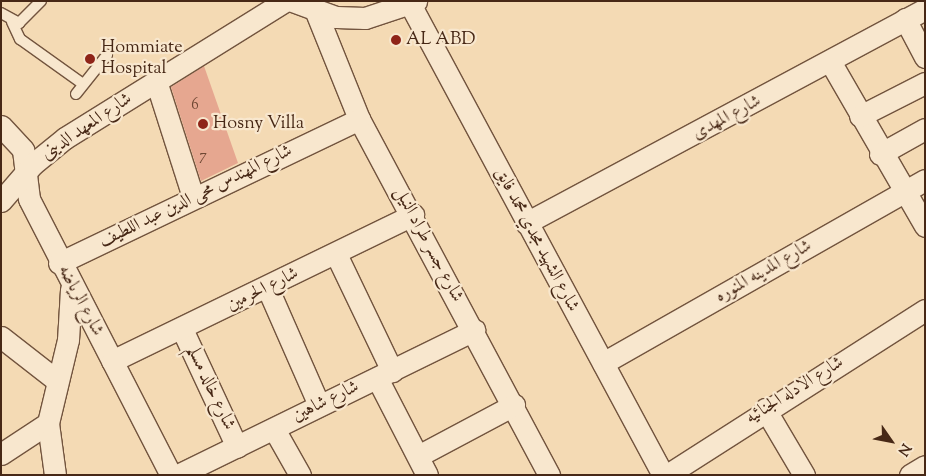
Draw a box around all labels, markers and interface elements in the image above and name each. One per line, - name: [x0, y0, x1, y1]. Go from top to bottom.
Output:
- place label: AL ABD: [406, 29, 476, 51]
- marker: AL ABD: [390, 34, 402, 46]
- place label: Hommiate Hospital: [101, 38, 183, 80]
- marker: Hommiate Hospital: [83, 52, 97, 66]
- street label: شارع المعهد الدينى: [38, 89, 136, 165]
- street label: شارع المهدى: [689, 91, 765, 145]
- house number: 6: [191, 97, 199, 115]
- place label: Hosny Villa: [213, 113, 304, 135]
- marker: Hosny Villa: [197, 118, 209, 130]
- street label: شارع المهندس محى الدين عبد اللطيف: [96, 141, 296, 253]
- house number: 7: [199, 148, 207, 166]
- street label: شارع الشهيد مجدي محمد فايق: [489, 164, 583, 316]
- street label: شارع جسر طراد النيل: [389, 184, 467, 306]
- street label: شارع المدينه المنوره: [712, 236, 816, 308]
- street label: شارع الرياضه: [52, 262, 108, 340]
- street label: شارع الحرمين: [224, 263, 302, 317]
- street label: شارع خالد مسلم: [181, 342, 239, 434]
- street label: شارع الادله الجنائيه: [742, 352, 848, 430]
- street label: شارع شاهين: [289, 377, 363, 427]
- north arrow: [866, 416, 916, 466]
- text: N: [892, 439, 915, 459]

